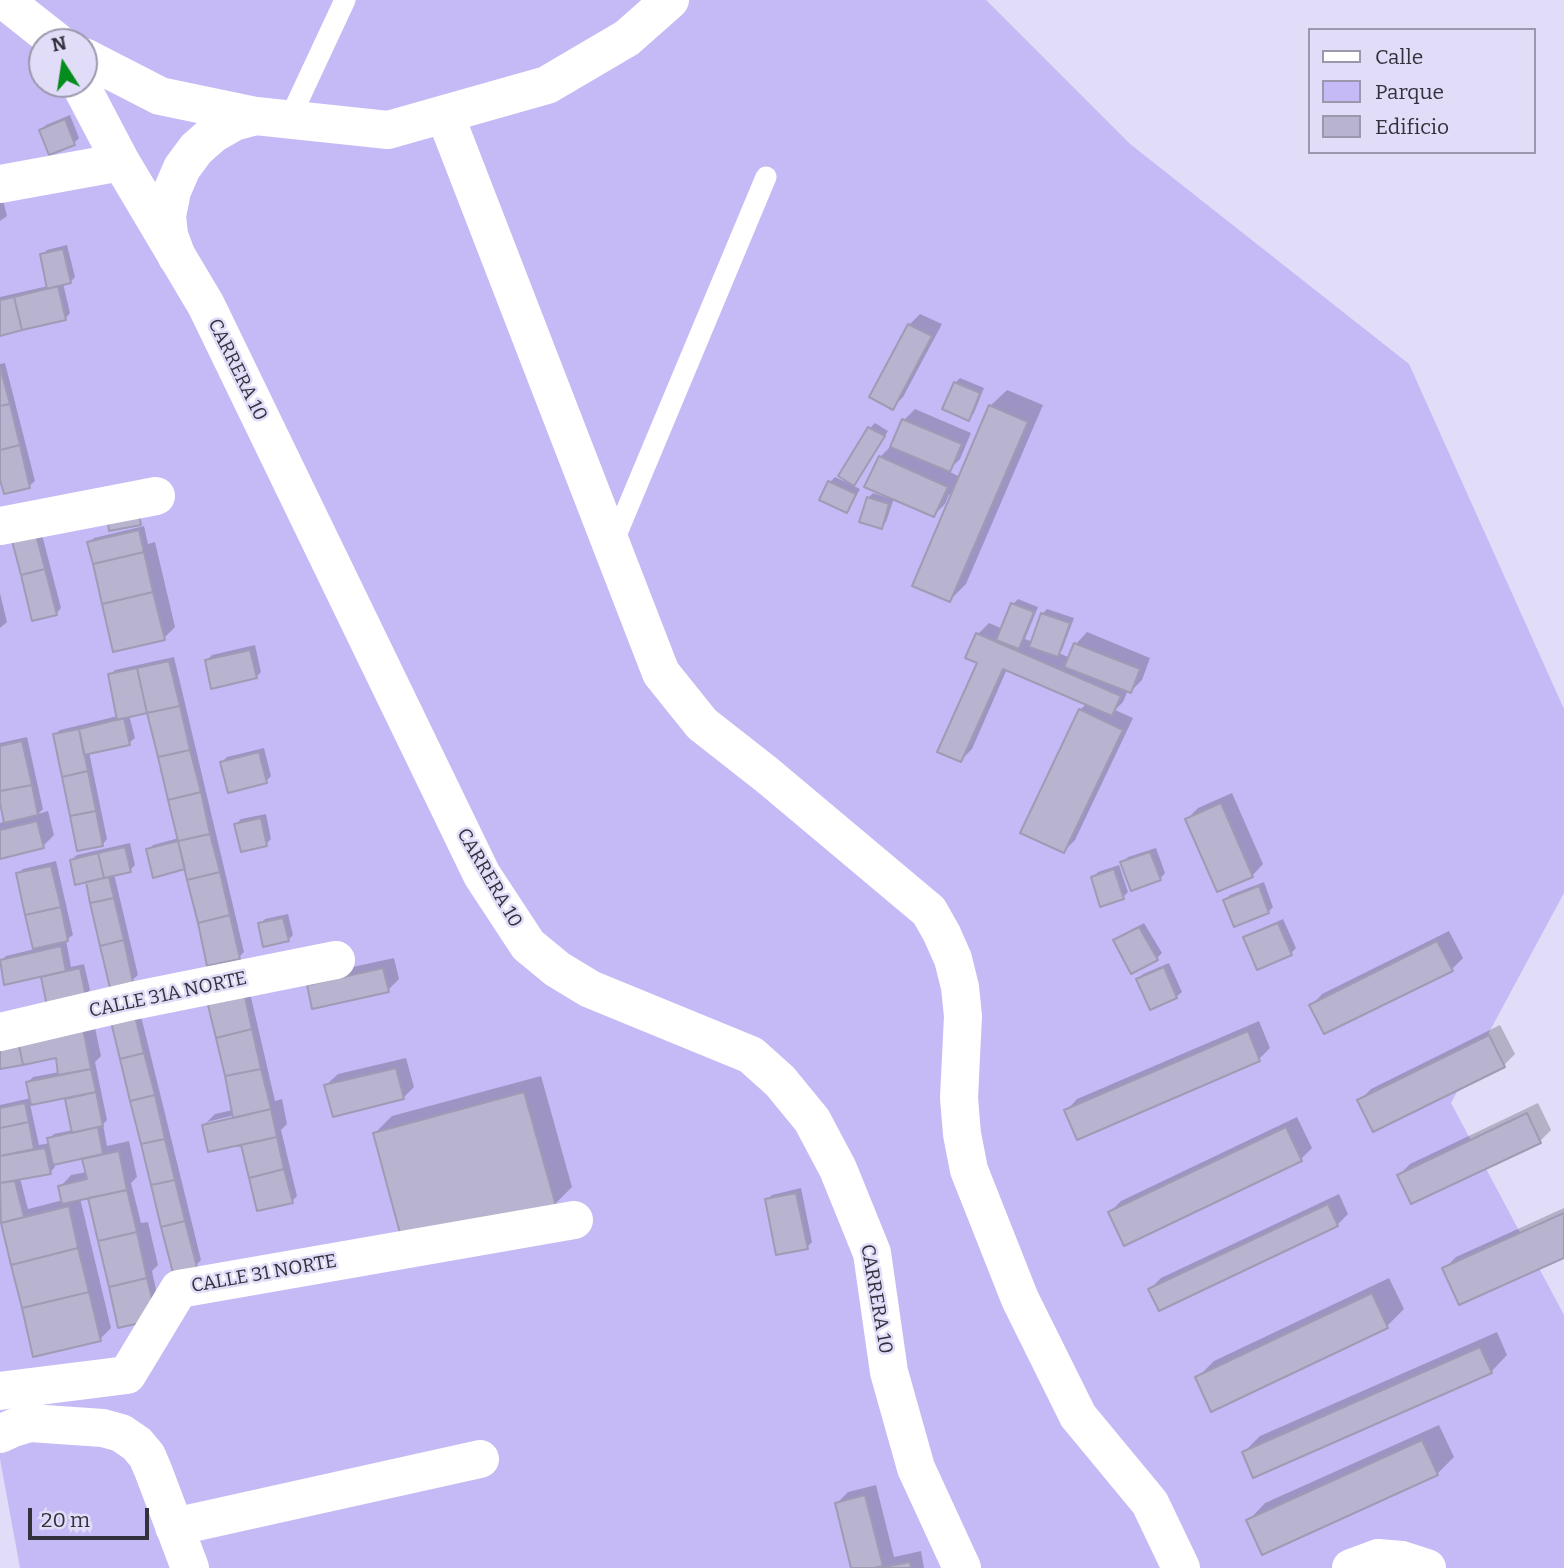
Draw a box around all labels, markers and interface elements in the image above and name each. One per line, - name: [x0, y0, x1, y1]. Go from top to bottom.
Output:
- north arrow: [28, 28, 98, 98]
- legend: [1308, 28, 1536, 154]
- text: N: [49, 31, 69, 57]
- text: Calle: [1375, 44, 1423, 70]
- text: Parque: [1375, 79, 1444, 105]
- text: Edificio: [1375, 114, 1449, 140]
- street label: CARRERA 10: [202, 315, 272, 425]
- street label: CARRERA 10: [451, 824, 527, 932]
- street label: CALLE 31A NORTE: [87, 967, 249, 1023]
- street label: CARRERA 10: [855, 1243, 897, 1355]
- street label: CALLE 31 NORTE: [190, 1250, 338, 1298]
- scale bar: [32, 1494, 152, 1538]
- text: 20 m: [41, 1507, 90, 1533]

